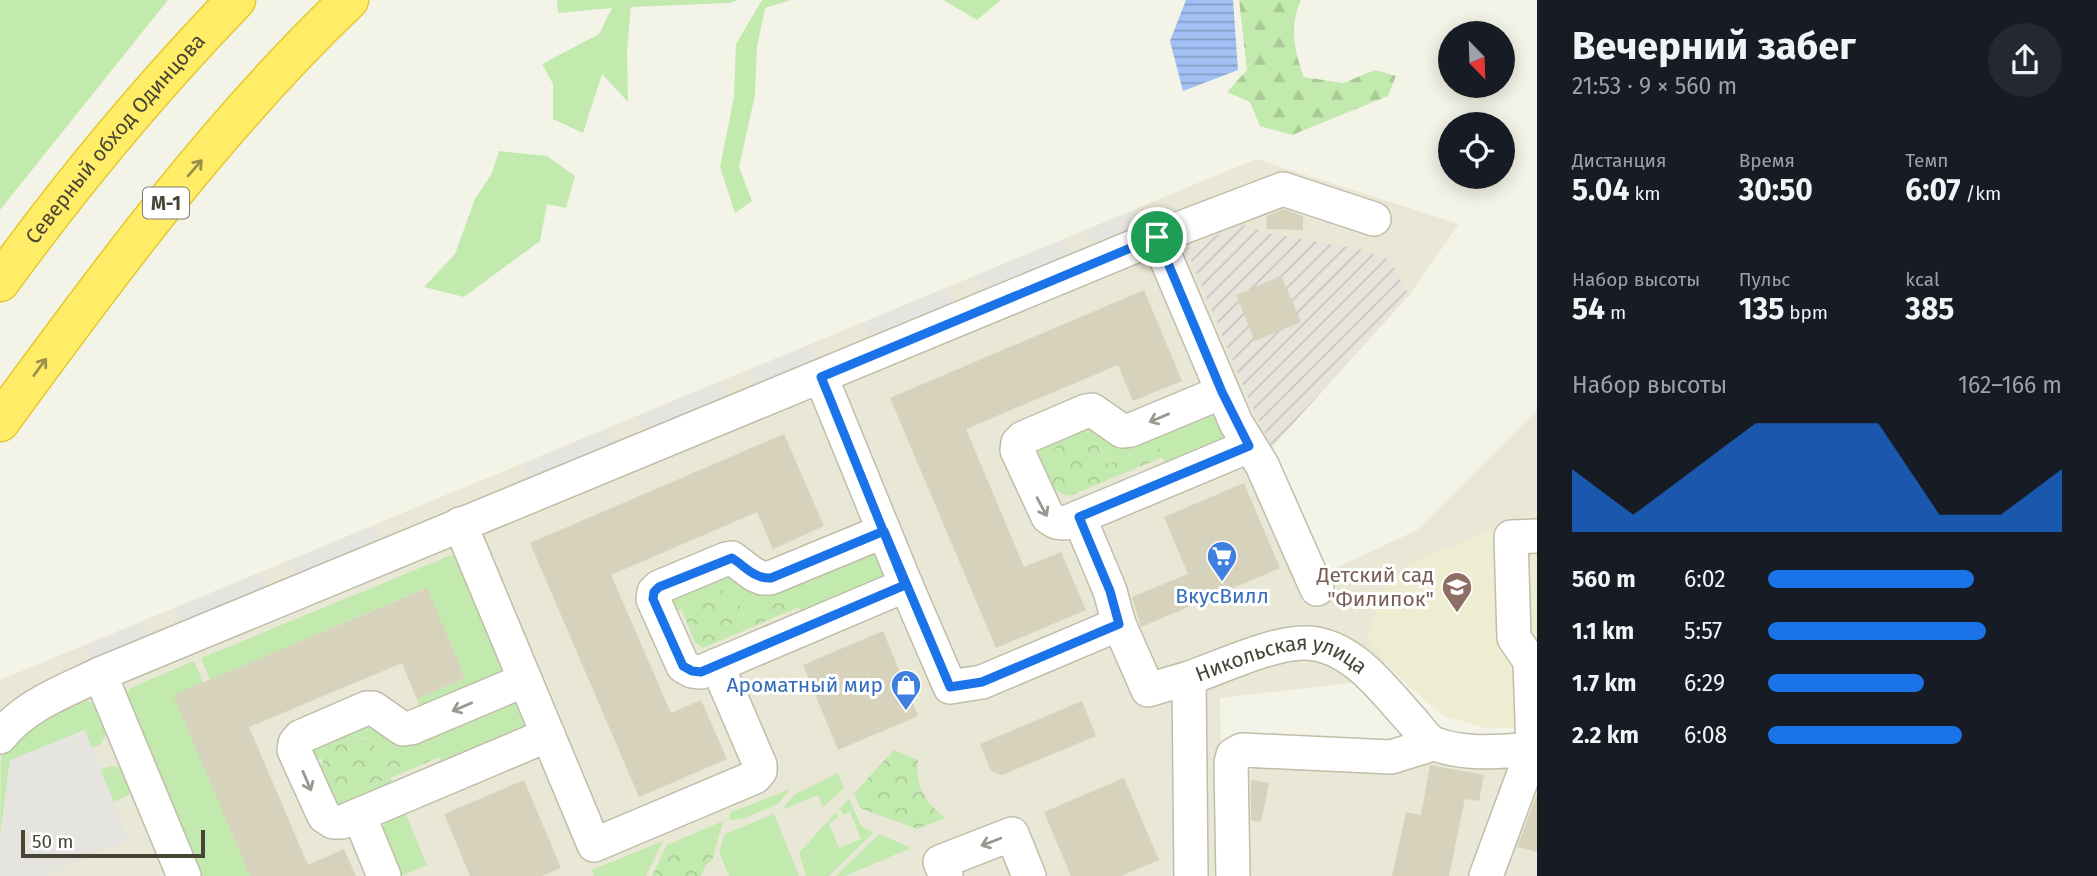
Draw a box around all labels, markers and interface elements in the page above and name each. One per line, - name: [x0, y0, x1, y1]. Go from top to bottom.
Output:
- north arrow: [1438, 21, 1516, 98]
- map controls: [1438, 21, 1515, 189]
- text: Вечерний забег: [1572, 23, 1856, 69]
- button: share: [1988, 23, 2062, 97]
- street label: Северный обход Одинцова: [20, 28, 211, 249]
- text: 21:53 · 9 × 560 m: [1572, 72, 1737, 100]
- button: locate: [1438, 112, 1515, 189]
- text: Дистанция: [1572, 149, 1667, 172]
- text: Время: [1739, 149, 1795, 172]
- text: Темп: [1905, 149, 1948, 172]
- one-way arrow: [187, 160, 203, 178]
- text: 5.04: [1572, 172, 1629, 208]
- text: 30:50: [1739, 172, 1813, 208]
- text: 6:07: [1905, 172, 1960, 208]
- text: km: [1629, 182, 1660, 205]
- text: /km: [1960, 182, 2001, 205]
- road number: М-1: [143, 188, 189, 218]
- pin: [1127, 207, 1187, 267]
- icon: arrive: [1138, 218, 1176, 256]
- text: Набор высоты: [1572, 268, 1700, 291]
- text: Пульс: [1739, 268, 1790, 291]
- text: kcal: [1905, 268, 1940, 291]
- text: 54: [1572, 291, 1605, 327]
- text: 135: [1739, 291, 1784, 327]
- text: 385: [1905, 291, 1954, 327]
- text: m: [1605, 301, 1626, 324]
- text: bpm: [1784, 301, 1828, 324]
- one-way arrow: [33, 358, 47, 377]
- text: Набор высоты: [1572, 371, 1727, 399]
- text: 162–166 m: [1958, 371, 2062, 399]
- one-way arrow: [1149, 412, 1171, 425]
- one-way arrow: [1036, 496, 1050, 516]
- supermarket icon: ВкусВилл: [1205, 539, 1239, 583]
- place label: Детский сад "Филипок": [1316, 562, 1434, 612]
- text: 560 m: [1572, 565, 1636, 593]
- text: 6:02: [1684, 565, 1726, 593]
- school or university icon: Детский сад "Филипок": [1440, 570, 1474, 614]
- place label: ВкусВилл: [1175, 583, 1269, 609]
- text: 1.1 km: [1572, 617, 1634, 645]
- text: 5:57: [1684, 617, 1722, 645]
- text: Никольская улица: [1192, 630, 1373, 688]
- street label: Никольская улица: [1191, 665, 1371, 693]
- shop icon: Ароматный мир: [889, 668, 923, 712]
- text: 1.7 km: [1572, 669, 1637, 697]
- text: 6:29: [1684, 669, 1725, 697]
- place label: Ароматный мир: [726, 672, 883, 698]
- one-way arrow: [452, 701, 473, 714]
- text: 2.2 km: [1572, 721, 1639, 749]
- text: 6:08: [1684, 721, 1727, 749]
- one-way arrow: [301, 769, 314, 791]
- scale bar: [21, 827, 205, 859]
- text: 50 m: [32, 830, 73, 853]
- one-way arrow: [980, 836, 1002, 849]

